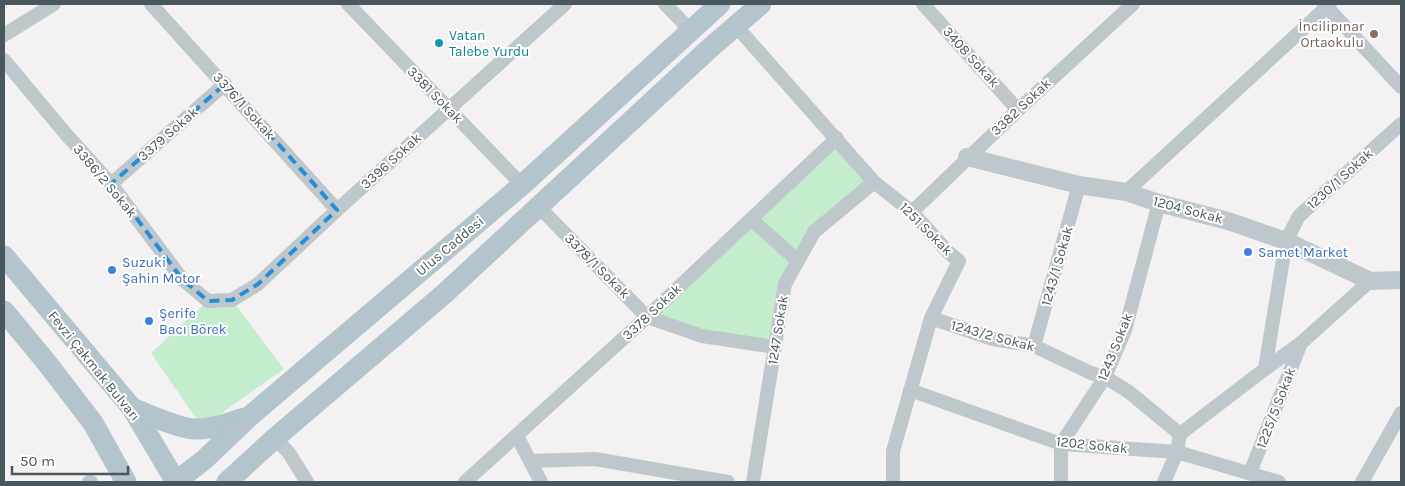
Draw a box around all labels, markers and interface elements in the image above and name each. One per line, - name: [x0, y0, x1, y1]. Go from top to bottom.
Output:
- place label: İncilipınar Ortaokulu: [1299, 18, 1365, 51]
- street label: 3408 Sokak: [939, 23, 1003, 91]
- place label: Vatan Talebe Yurdu: [449, 27, 529, 60]
- marker: İncilipınar Ortaokulu: [1368, 28, 1380, 40]
- marker: Vatan Talebe Yurdu: [433, 37, 445, 49]
- street label: 3381 Sokak: [404, 63, 466, 127]
- street label: 3376/1 Sokak: [209, 69, 279, 143]
- street label: 3382 Sokak: [987, 75, 1055, 139]
- street label: 3379 Sokak: [134, 103, 202, 165]
- street label: 3396 Sokak: [357, 129, 425, 193]
- street label: 3386/2 Sokak: [69, 141, 141, 221]
- street label: 1230/1 Sokak: [1304, 145, 1377, 213]
- street label: 1204 Sokak: [1151, 192, 1225, 228]
- street label: 1251 Sokak: [896, 199, 956, 259]
- street label: Ulus Caddesi: [412, 213, 488, 279]
- street label: 1243/1 Sokak: [1037, 224, 1077, 308]
- street label: 3378/1 Sokak: [561, 230, 633, 302]
- place label: Samet Market: [1258, 244, 1348, 261]
- marker: Samet Market: [1242, 246, 1254, 258]
- place label: Suzuki Şahin Motor: [122, 254, 201, 287]
- marker: Suzuki Şahin Motor: [106, 264, 118, 276]
- street label: 3378 Sokak: [619, 280, 685, 344]
- street label: 1247 Sokak: [764, 294, 792, 366]
- place label: Şerife Bacı Börek: [159, 305, 227, 338]
- street label: Fevzi Çakmak Bulvarı: [44, 308, 144, 424]
- street label: 1243 Sokak: [1094, 310, 1136, 383]
- marker: Şerife Bacı Börek: [143, 315, 155, 327]
- street label: 1243/2 Sokak: [949, 317, 1037, 355]
- street label: 1225/5 Sokak: [1253, 365, 1299, 451]
- street label: 1202 Sokak: [1055, 433, 1129, 457]
- scale bar: [12, 444, 129, 476]
- text: 50 m: [20, 452, 55, 470]

